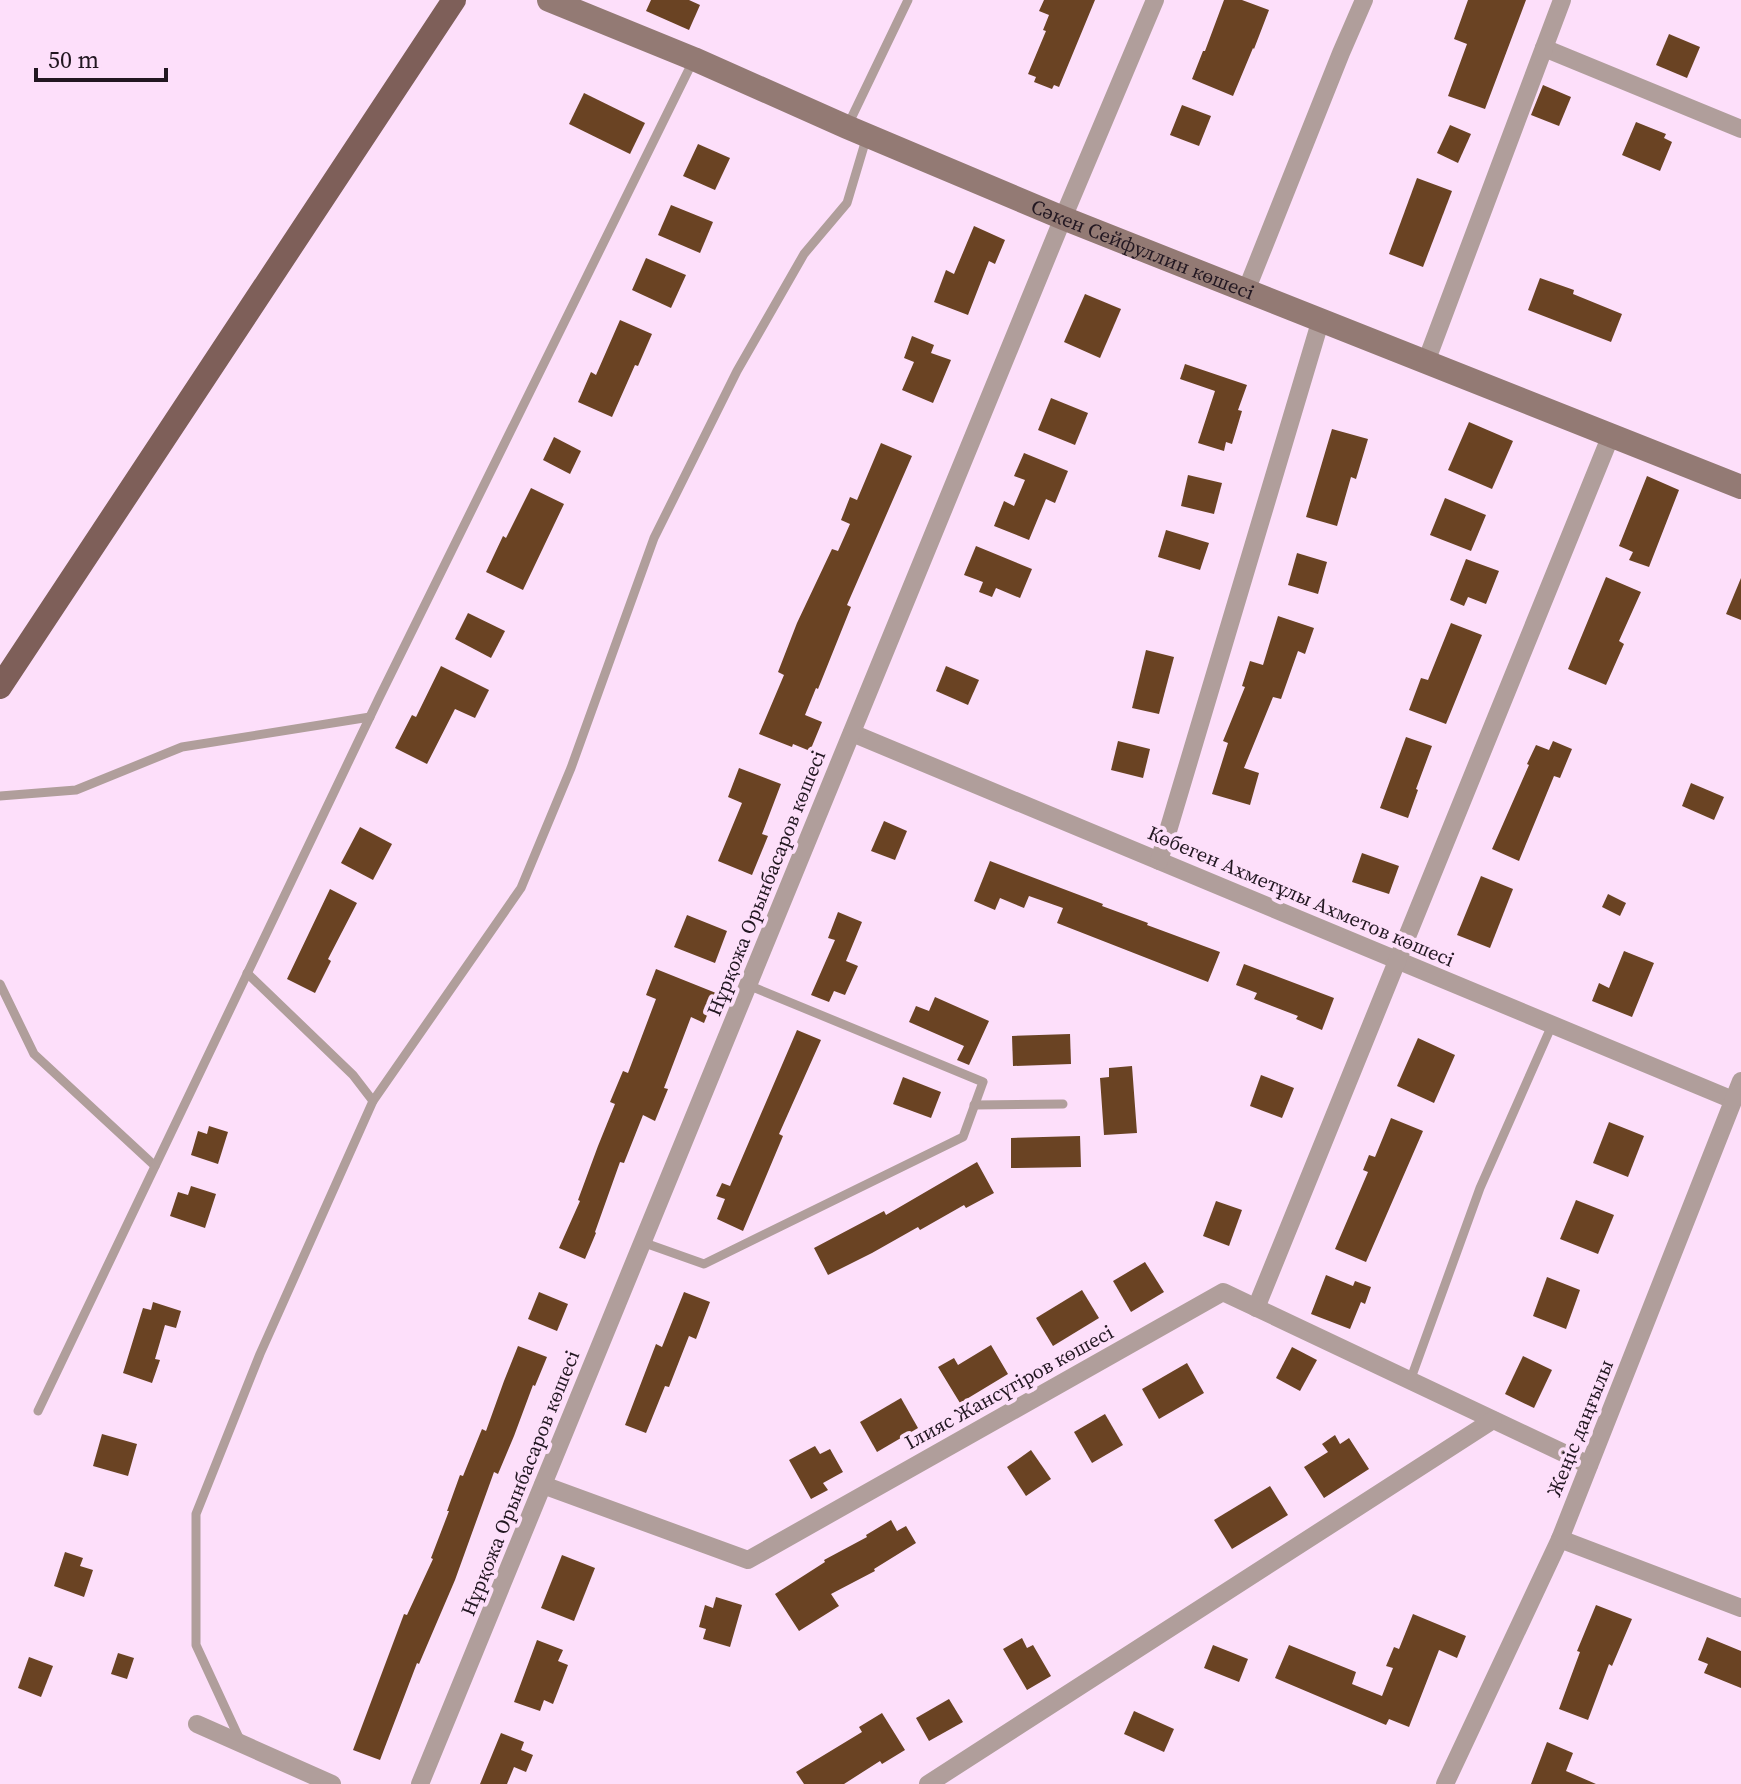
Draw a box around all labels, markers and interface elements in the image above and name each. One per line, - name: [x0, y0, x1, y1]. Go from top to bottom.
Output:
- scale bar: [36, 32, 166, 82]
- text: 50 m: [48, 43, 99, 76]
- street label: Сәкен Сейфуллин көшесі: [1027, 192, 1258, 307]
- street label: Нұрқожа Орынбасаров көшесі: [700, 746, 832, 1020]
- street label: Көбеген Ахметұлы Ахметов көшесі: [1143, 819, 1459, 973]
- street label: Ілияс Жансүгіров көшесі: [900, 1318, 1118, 1456]
- street label: Нұрқожа Орынбасаров көшесі: [454, 1346, 586, 1620]
- street label: Жеңіс даңғылы: [1540, 1355, 1620, 1501]

